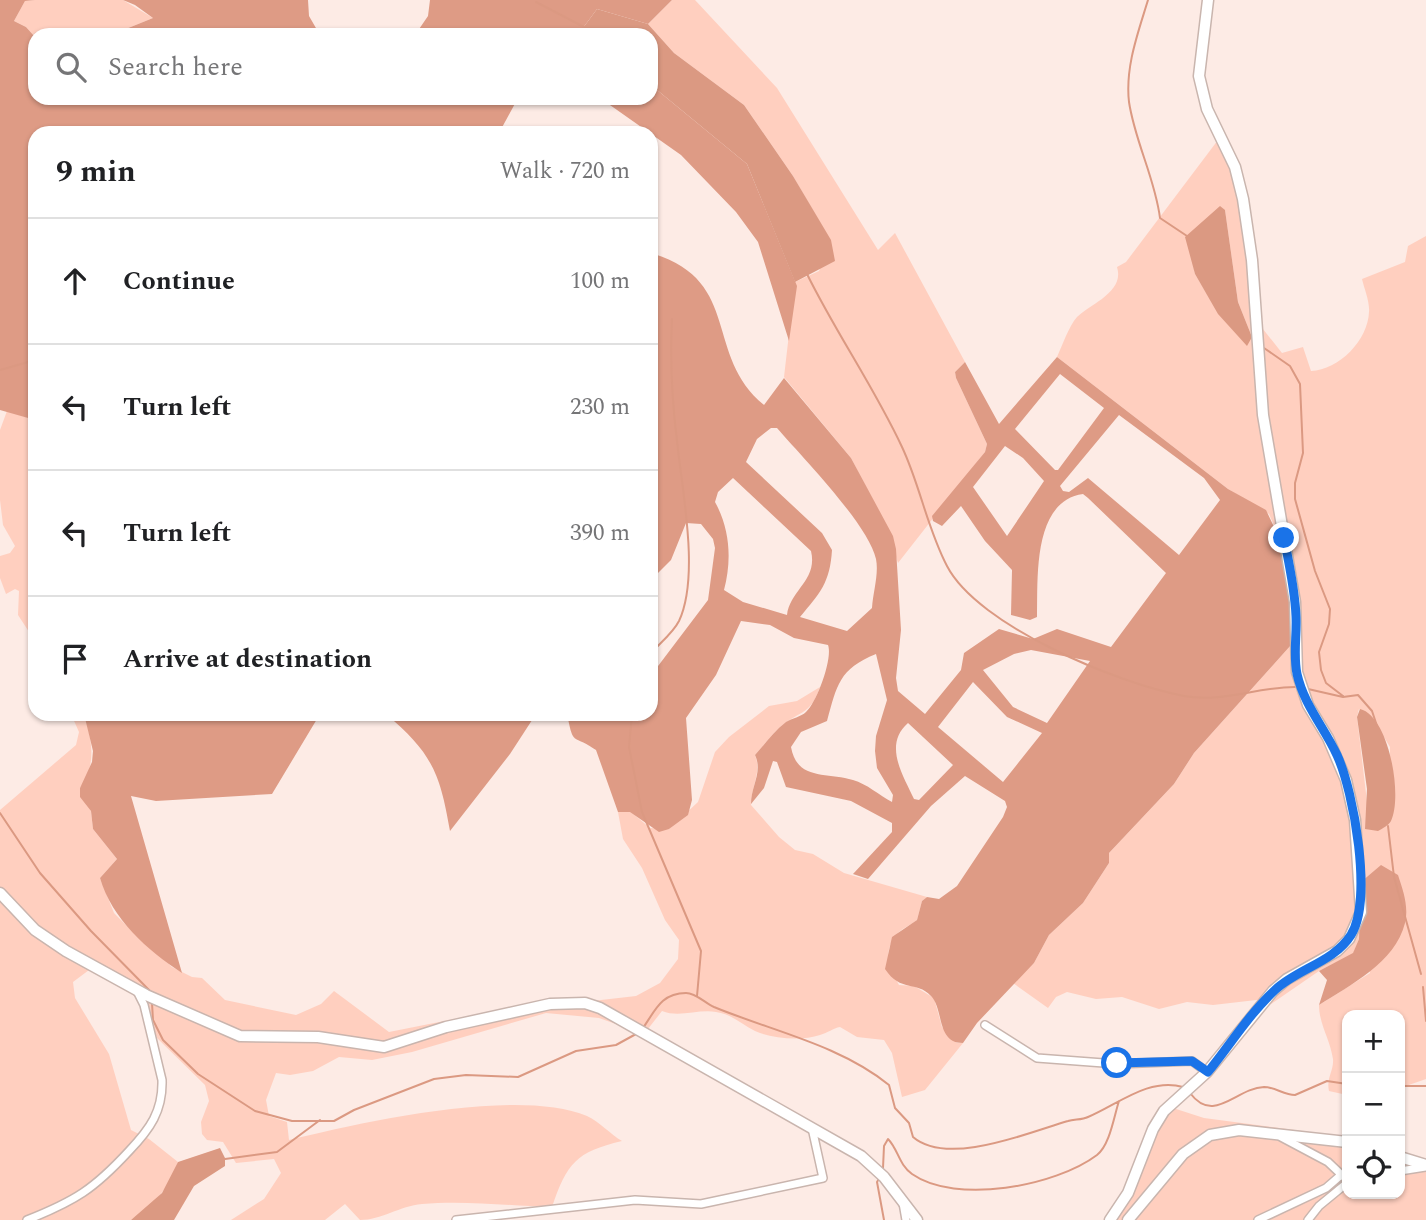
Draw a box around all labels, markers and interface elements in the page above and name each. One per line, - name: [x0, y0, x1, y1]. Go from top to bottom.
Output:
- search box: [28, 28, 658, 105]
- text: Search here: [108, 47, 243, 87]
- icon: search: [52, 48, 90, 86]
- text: 9 min: [56, 149, 136, 195]
- text: Walk · 720 m: [500, 154, 630, 189]
- text: Continue: [123, 261, 235, 301]
- icon: ahead: [56, 262, 94, 300]
- text: 100 m: [570, 264, 630, 299]
- text: Turn left: [123, 387, 231, 427]
- icon: left: [56, 388, 94, 426]
- text: 230 m: [570, 390, 630, 425]
- text: Turn left: [123, 513, 231, 553]
- icon: left: [56, 514, 94, 552]
- text: 390 m: [570, 516, 630, 551]
- route end: [1268, 522, 1299, 553]
- text: Arrive at destination: [123, 639, 372, 679]
- icon: arrive: [56, 640, 94, 678]
- map controls: [1342, 1010, 1405, 1199]
- button: +: [1342, 1010, 1405, 1073]
- route start: [1101, 1047, 1132, 1078]
- button: −: [1342, 1073, 1405, 1136]
- button: locate: [1342, 1136, 1405, 1199]

